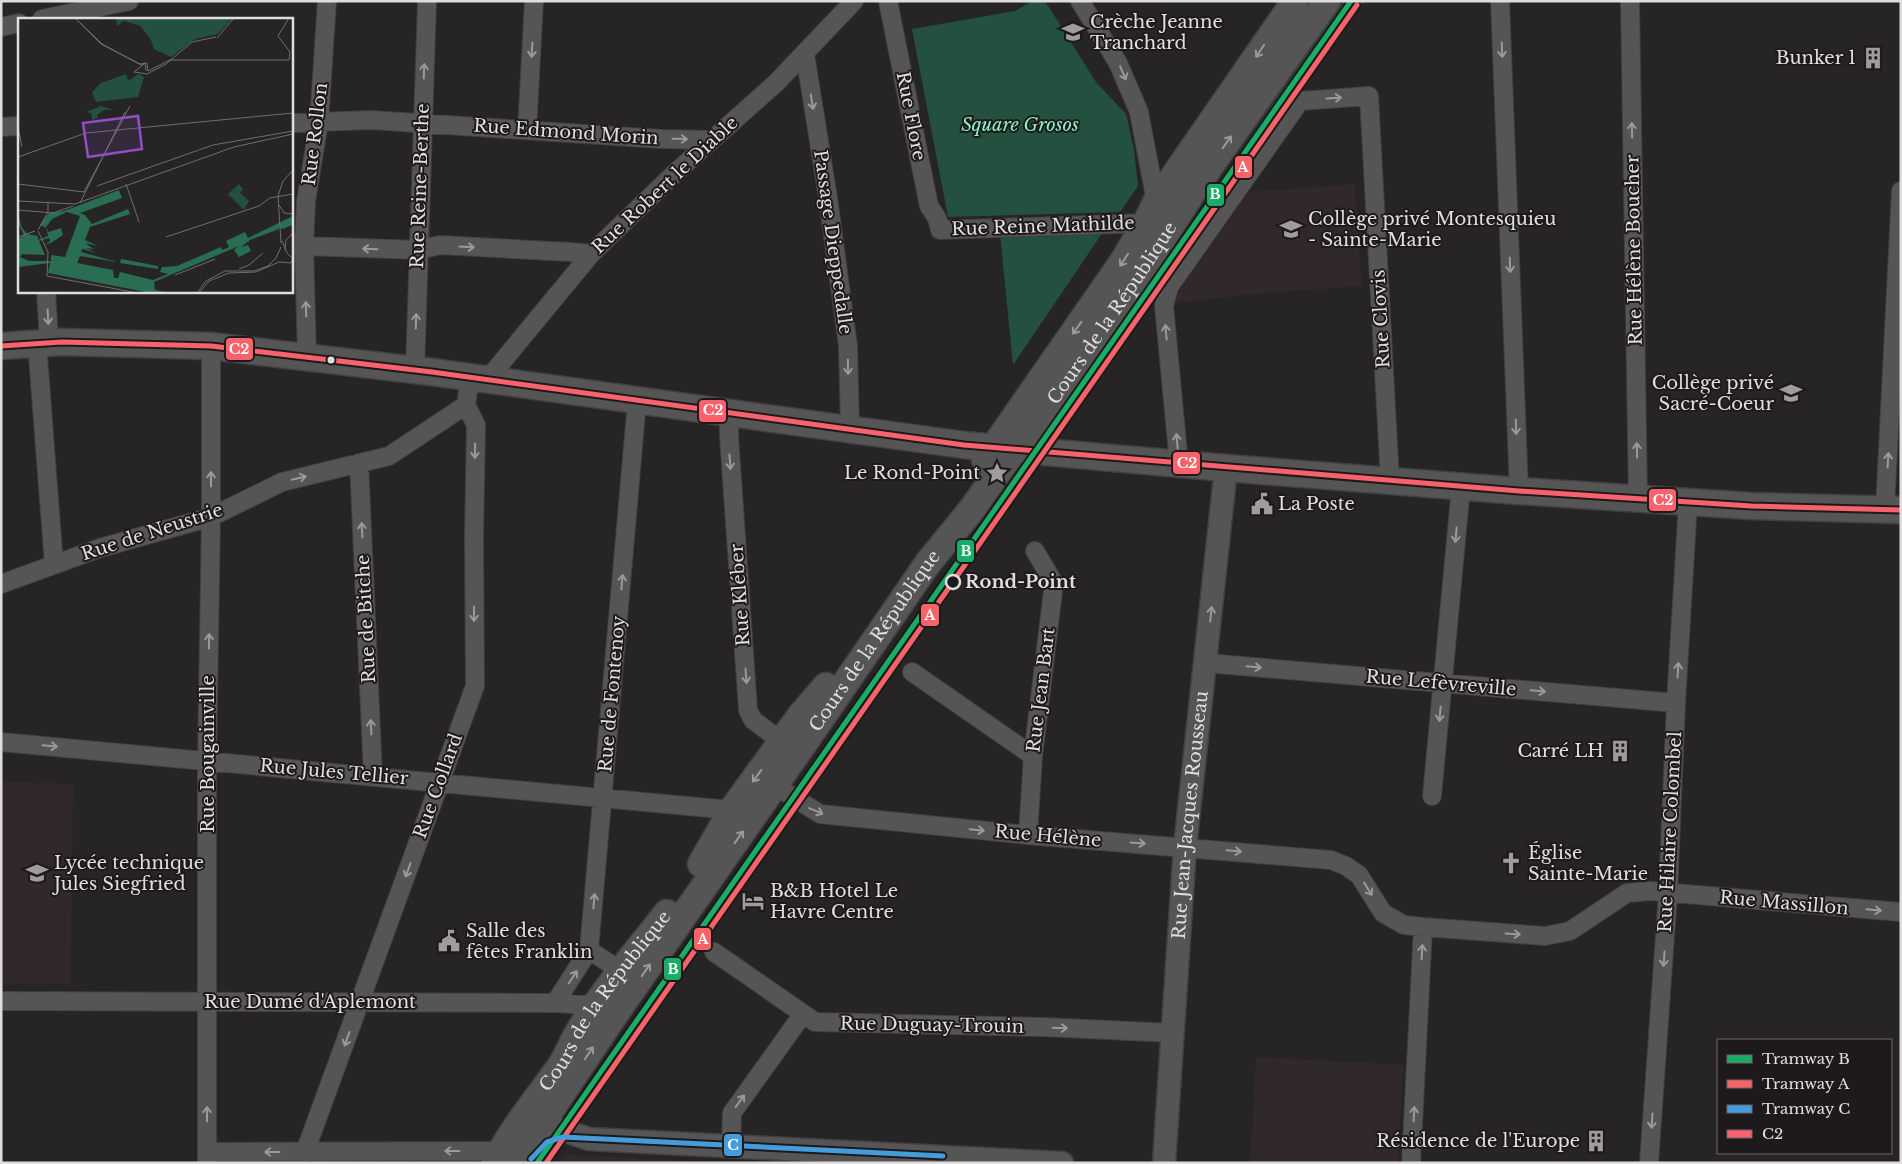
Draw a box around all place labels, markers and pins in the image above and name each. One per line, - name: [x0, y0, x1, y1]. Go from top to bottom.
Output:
- place label: Crèche Jeanne Tranchard: [1090, 11, 1223, 54]
- school or university icon: Crèche Jeanne Tranchard: [1060, 19, 1086, 45]
- building icon: Bunker 1: [1860, 45, 1886, 71]
- place label: Bunker 1: [1776, 47, 1856, 69]
- place label: Collège privé Montesquieu - Sainte-Marie: [1308, 208, 1556, 251]
- school or university icon: Collège privé Montesquieu - Sainte-Marie: [1278, 216, 1304, 242]
- unlabelled marker: [326, 355, 336, 365]
- place label: Collège privé Sacré-Coeur: [1652, 372, 1774, 415]
- school or university icon: Collège privé Sacré-Coeur: [1778, 380, 1804, 406]
- place icon: Le Rond-Point: [984, 460, 1010, 486]
- place label: Le Rond-Point: [844, 462, 980, 484]
- public building icon: La Poste: [1249, 491, 1275, 517]
- place label: La Poste: [1278, 493, 1355, 515]
- place label: Rond-Point: [965, 571, 1076, 593]
- marker: Rond-Point: [945, 574, 961, 590]
- building icon: Carré LH: [1607, 738, 1633, 764]
- place label: Carré LH: [1517, 740, 1604, 762]
- place label: Église Sainte-Marie: [1528, 841, 1648, 885]
- church icon: Église Sainte-Marie: [1498, 850, 1524, 876]
- place label: Lycée technique Jules Siegfried: [52, 852, 204, 895]
- school or university icon: Lycée technique Jules Siegfried: [24, 860, 50, 886]
- place label: B&B Hotel Le Havre Centre: [770, 880, 898, 923]
- hotel icon: B&B Hotel Le Havre Centre: [740, 888, 766, 914]
- place label: Salle des fêtes Franklin: [466, 920, 592, 963]
- public building icon: Salle des fêtes Franklin: [436, 928, 462, 954]
- building icon: Résidence de l'Europe: [1583, 1128, 1609, 1154]
- place label: Résidence de l'Europe: [1376, 1130, 1580, 1152]

